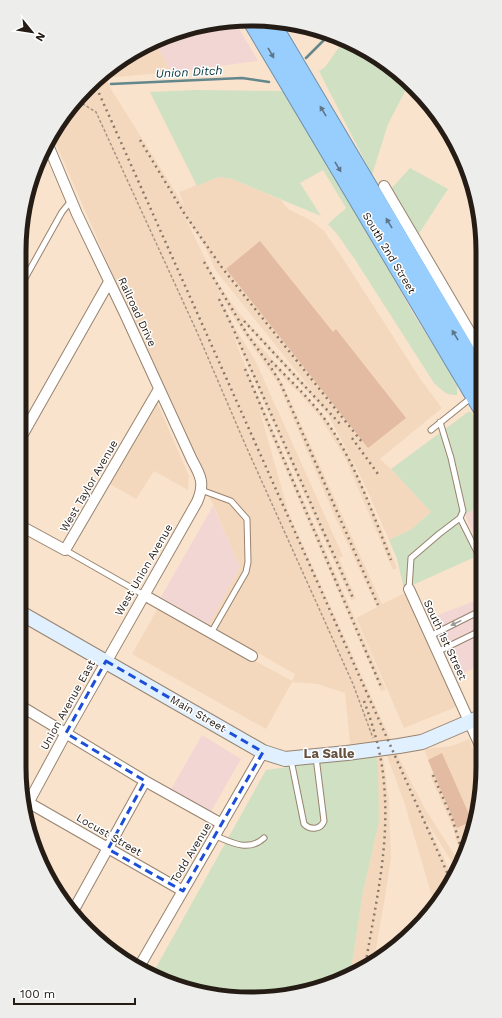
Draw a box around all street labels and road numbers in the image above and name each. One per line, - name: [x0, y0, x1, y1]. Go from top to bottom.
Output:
- street label: South 2nd Street: [360, 210, 419, 296]
- street label: Railroad Drive: [115, 275, 159, 349]
- street label: West Taylor Avenue: [57, 438, 121, 534]
- street label: West Union Avenue: [112, 522, 176, 618]
- street label: South 1st Street: [421, 598, 469, 682]
- street label: Union Avenue East: [38, 658, 98, 752]
- street label: Main Street: [168, 693, 228, 735]
- street label: Locust Street: [74, 811, 144, 859]
- street label: Todd Avenue: [168, 820, 214, 886]

